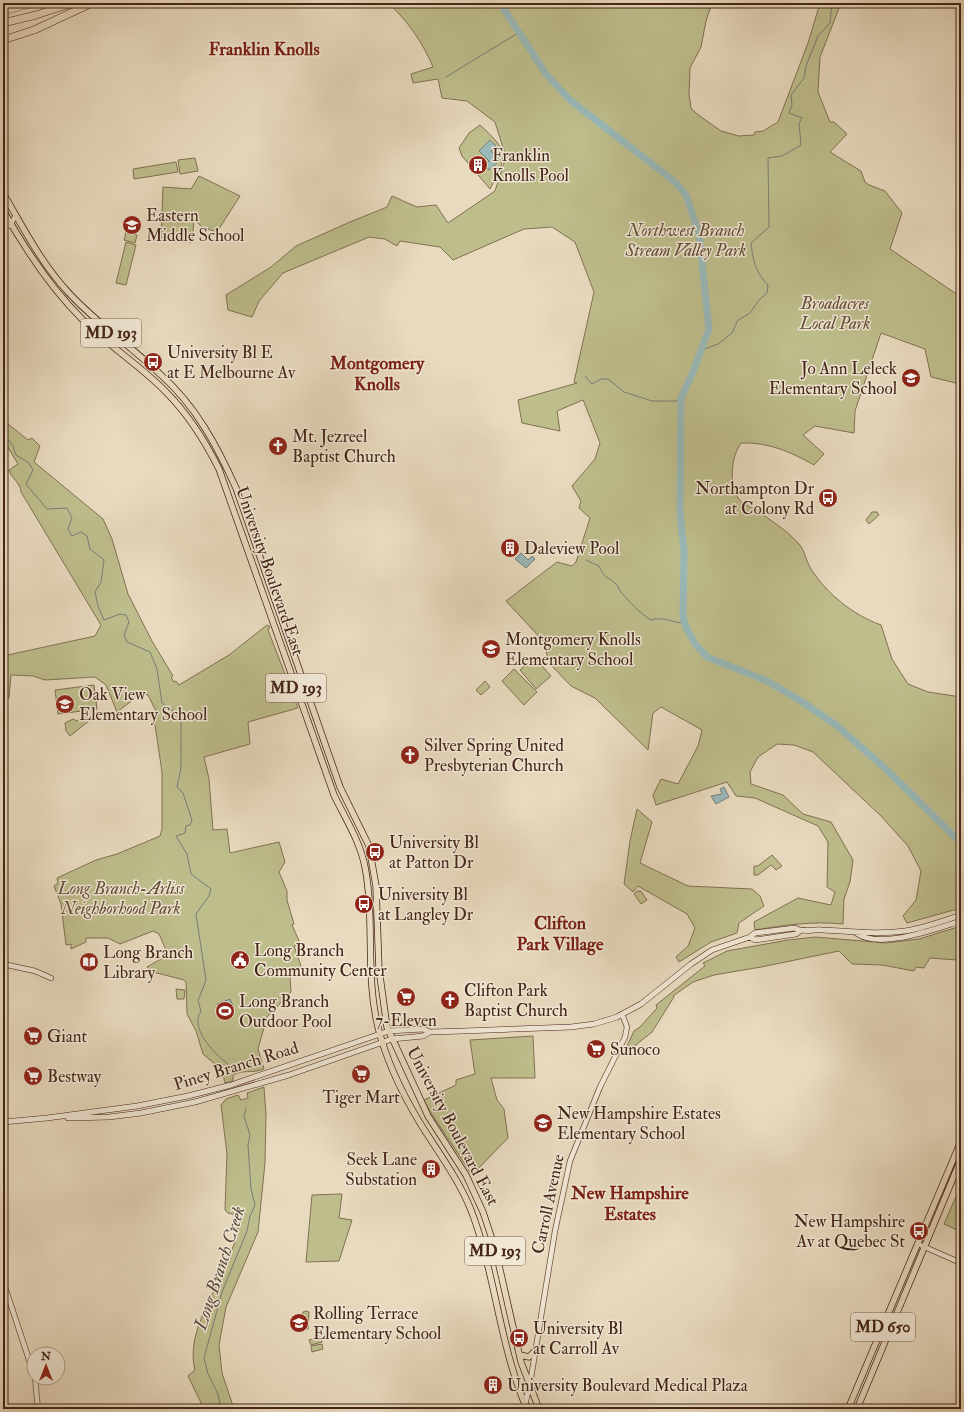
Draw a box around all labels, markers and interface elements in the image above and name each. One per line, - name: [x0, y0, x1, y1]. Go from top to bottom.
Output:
- district label: Franklin Knolls: [208, 38, 320, 61]
- place label: Franklin Knolls Pool: [492, 145, 570, 186]
- building icon: Franklin Knolls Pool: [467, 154, 489, 176]
- place label: Eastern Middle School: [146, 205, 245, 246]
- school or university icon: Eastern Middle School: [121, 214, 143, 236]
- park label: Northwest Branch Stream Valley Park: [625, 220, 746, 261]
- park label: Broadacres Local Park: [799, 293, 870, 334]
- road number: MD 193: [81, 319, 141, 347]
- place label: University Bl E at E Melbourne Av: [167, 342, 296, 383]
- bus stop icon: University Bl E at E Melbourne Av: [142, 351, 164, 373]
- district label: Montgomery Knolls: [329, 352, 425, 396]
- place label: Jo Ann Leleck Elementary School: [769, 358, 898, 400]
- school or university icon: Jo Ann Leleck Elementary School: [900, 367, 922, 389]
- place label: Mt. Jezreel Baptist Church: [292, 426, 396, 468]
- church icon: Mt. Jezreel Baptist Church: [267, 435, 289, 457]
- place label: Northampton Dr at Colony Rd: [695, 478, 815, 520]
- street label: University Boulevard East: [230, 484, 309, 659]
- bus stop icon: Northampton Dr at Colony Rd: [817, 487, 839, 509]
- building icon: Daleview Pool: [499, 537, 521, 559]
- place label: Daleview Pool: [524, 538, 620, 559]
- place label: Montgomery Knolls Elementary School: [505, 629, 641, 671]
- school or university icon: Montgomery Knolls Elementary School: [480, 638, 502, 660]
- road number: MD 193: [266, 674, 326, 702]
- place label: Oak View Elementary School: [79, 684, 208, 726]
- school or university icon: Oak View Elementary School: [54, 693, 76, 715]
- place label: Silver Spring United Presbyterian Church: [424, 735, 565, 777]
- church icon: Silver Spring United Presbyterian Church: [399, 744, 421, 766]
- place label: University Bl at Patton Dr: [389, 832, 480, 873]
- bus stop icon: University Bl at Patton Dr: [364, 841, 386, 863]
- park label: Long Branch-Arliss Neighborhood Park: [57, 878, 185, 919]
- place label: University Bl at Langley Dr: [378, 884, 474, 926]
- bus stop icon: University Bl at Langley Dr: [353, 893, 375, 915]
- district label: Clifton Park Village: [516, 912, 604, 956]
- place label: Long Branch Community Center: [254, 940, 387, 982]
- place label: Long Branch Library: [103, 942, 193, 984]
- public building icon: Long Branch Community Center: [229, 949, 251, 971]
- library icon: Long Branch Library: [78, 951, 100, 973]
- place label: Clifton Park Baptist Church: [464, 980, 568, 1022]
- supermarket icon: 7-Eleven: [395, 986, 417, 1008]
- church icon: Clifton Park Baptist Church: [439, 989, 461, 1011]
- place label: Long Branch Outdoor Pool: [239, 991, 332, 1032]
- sports icon: Long Branch Outdoor Pool: [214, 1000, 236, 1022]
- place label: 7-Eleven: [375, 1010, 437, 1031]
- supermarket icon: Giant: [22, 1025, 44, 1047]
- place label: Giant: [47, 1026, 87, 1047]
- street label: Piney Branch Road: [171, 1037, 302, 1096]
- supermarket icon: Sunoco: [585, 1038, 607, 1060]
- place label: Sunoco: [610, 1039, 660, 1060]
- street label: University Boulevard East: [401, 1043, 504, 1210]
- supermarket icon: Tiger Mart: [350, 1063, 372, 1085]
- supermarket icon: Bestway: [22, 1065, 44, 1087]
- place label: Bestway: [47, 1066, 102, 1088]
- place label: Tiger Mart: [322, 1087, 400, 1108]
- place label: New Hampshire Estates Elementary School: [557, 1103, 721, 1145]
- school or university icon: New Hampshire Estates Elementary School: [532, 1112, 554, 1134]
- place label: Seek Lane Substation: [345, 1149, 417, 1190]
- street label: Carroll Avenue: [527, 1152, 569, 1256]
- building icon: Seek Lane Substation: [420, 1158, 442, 1180]
- district label: New Hampshire Estates: [570, 1182, 689, 1226]
- water label: Long Branch Creek: [189, 1203, 251, 1334]
- place label: New Hampshire Av at Quebec St: [794, 1211, 905, 1252]
- bus stop icon: New Hampshire Av at Quebec St: [908, 1220, 930, 1242]
- road number: MD 193: [465, 1237, 525, 1265]
- place label: Rolling Terrace Elementary School: [313, 1303, 442, 1345]
- school or university icon: Rolling Terrace Elementary School: [288, 1312, 310, 1334]
- road number: MD 650: [851, 1313, 915, 1341]
- place label: University Bl at Carroll Av: [533, 1318, 624, 1359]
- bus stop icon: University Bl at Carroll Av: [508, 1327, 530, 1349]
- north arrow: [26, 1346, 66, 1386]
- text: N: [40, 1350, 52, 1363]
- building icon: University Boulevard Medical Plaza: [482, 1374, 504, 1396]
- place label: University Boulevard Medical Plaza: [507, 1375, 749, 1397]

